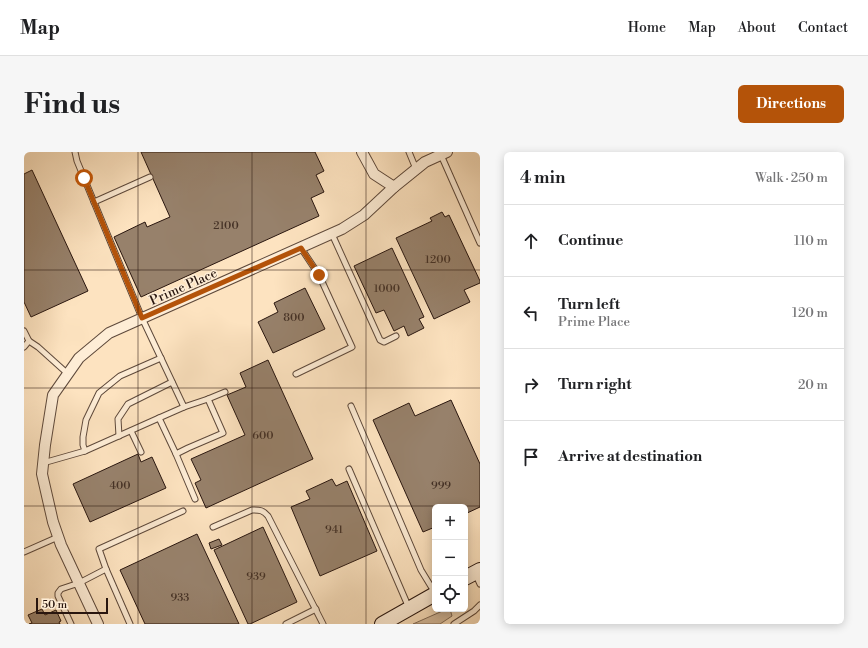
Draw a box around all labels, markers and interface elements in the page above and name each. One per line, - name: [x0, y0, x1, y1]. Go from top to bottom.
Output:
- text: Map: [20, 16, 60, 40]
- text: Home: [628, 19, 666, 37]
- text: Map: [688, 19, 716, 37]
- text: About: [738, 19, 776, 37]
- text: Contact: [798, 19, 848, 37]
- button: Directions: [738, 85, 844, 123]
- text: Find us: [24, 87, 120, 122]
- text: 4 min: [520, 167, 565, 189]
- route start: [75, 169, 93, 187]
- text: Walk · 250 m: [755, 170, 828, 186]
- house number: 2100: [213, 219, 239, 233]
- icon: ahead: [520, 230, 542, 252]
- text: Continue: [558, 231, 623, 250]
- text: 110 m: [794, 233, 828, 249]
- house number: 1200: [425, 253, 451, 267]
- street label: Prime Place: [147, 265, 220, 309]
- route end: [310, 266, 328, 284]
- house number: 1000: [374, 282, 400, 296]
- text: Turn left: [558, 295, 620, 314]
- icon: left: [520, 302, 542, 324]
- text: 120 m: [792, 305, 828, 321]
- house number: 800: [283, 311, 305, 325]
- text: Prime Place: [558, 314, 630, 330]
- icon: right: [520, 374, 542, 396]
- text: Turn right: [558, 375, 632, 394]
- text: 20 m: [798, 377, 828, 393]
- house number: 600: [252, 429, 274, 443]
- icon: arrive: [520, 446, 542, 468]
- text: Arrive at destination: [558, 447, 702, 466]
- house number: 400: [109, 479, 131, 493]
- house number: 999: [431, 479, 451, 493]
- map controls: [432, 504, 468, 612]
- button: +: [432, 504, 468, 540]
- house number: 941: [325, 523, 343, 537]
- button: −: [432, 540, 468, 576]
- house number: 939: [246, 570, 266, 584]
- button: locate: [432, 576, 468, 612]
- house number: 933: [171, 591, 189, 605]
- scale bar: [36, 596, 108, 615]
- text: 50 m: [42, 598, 67, 612]

